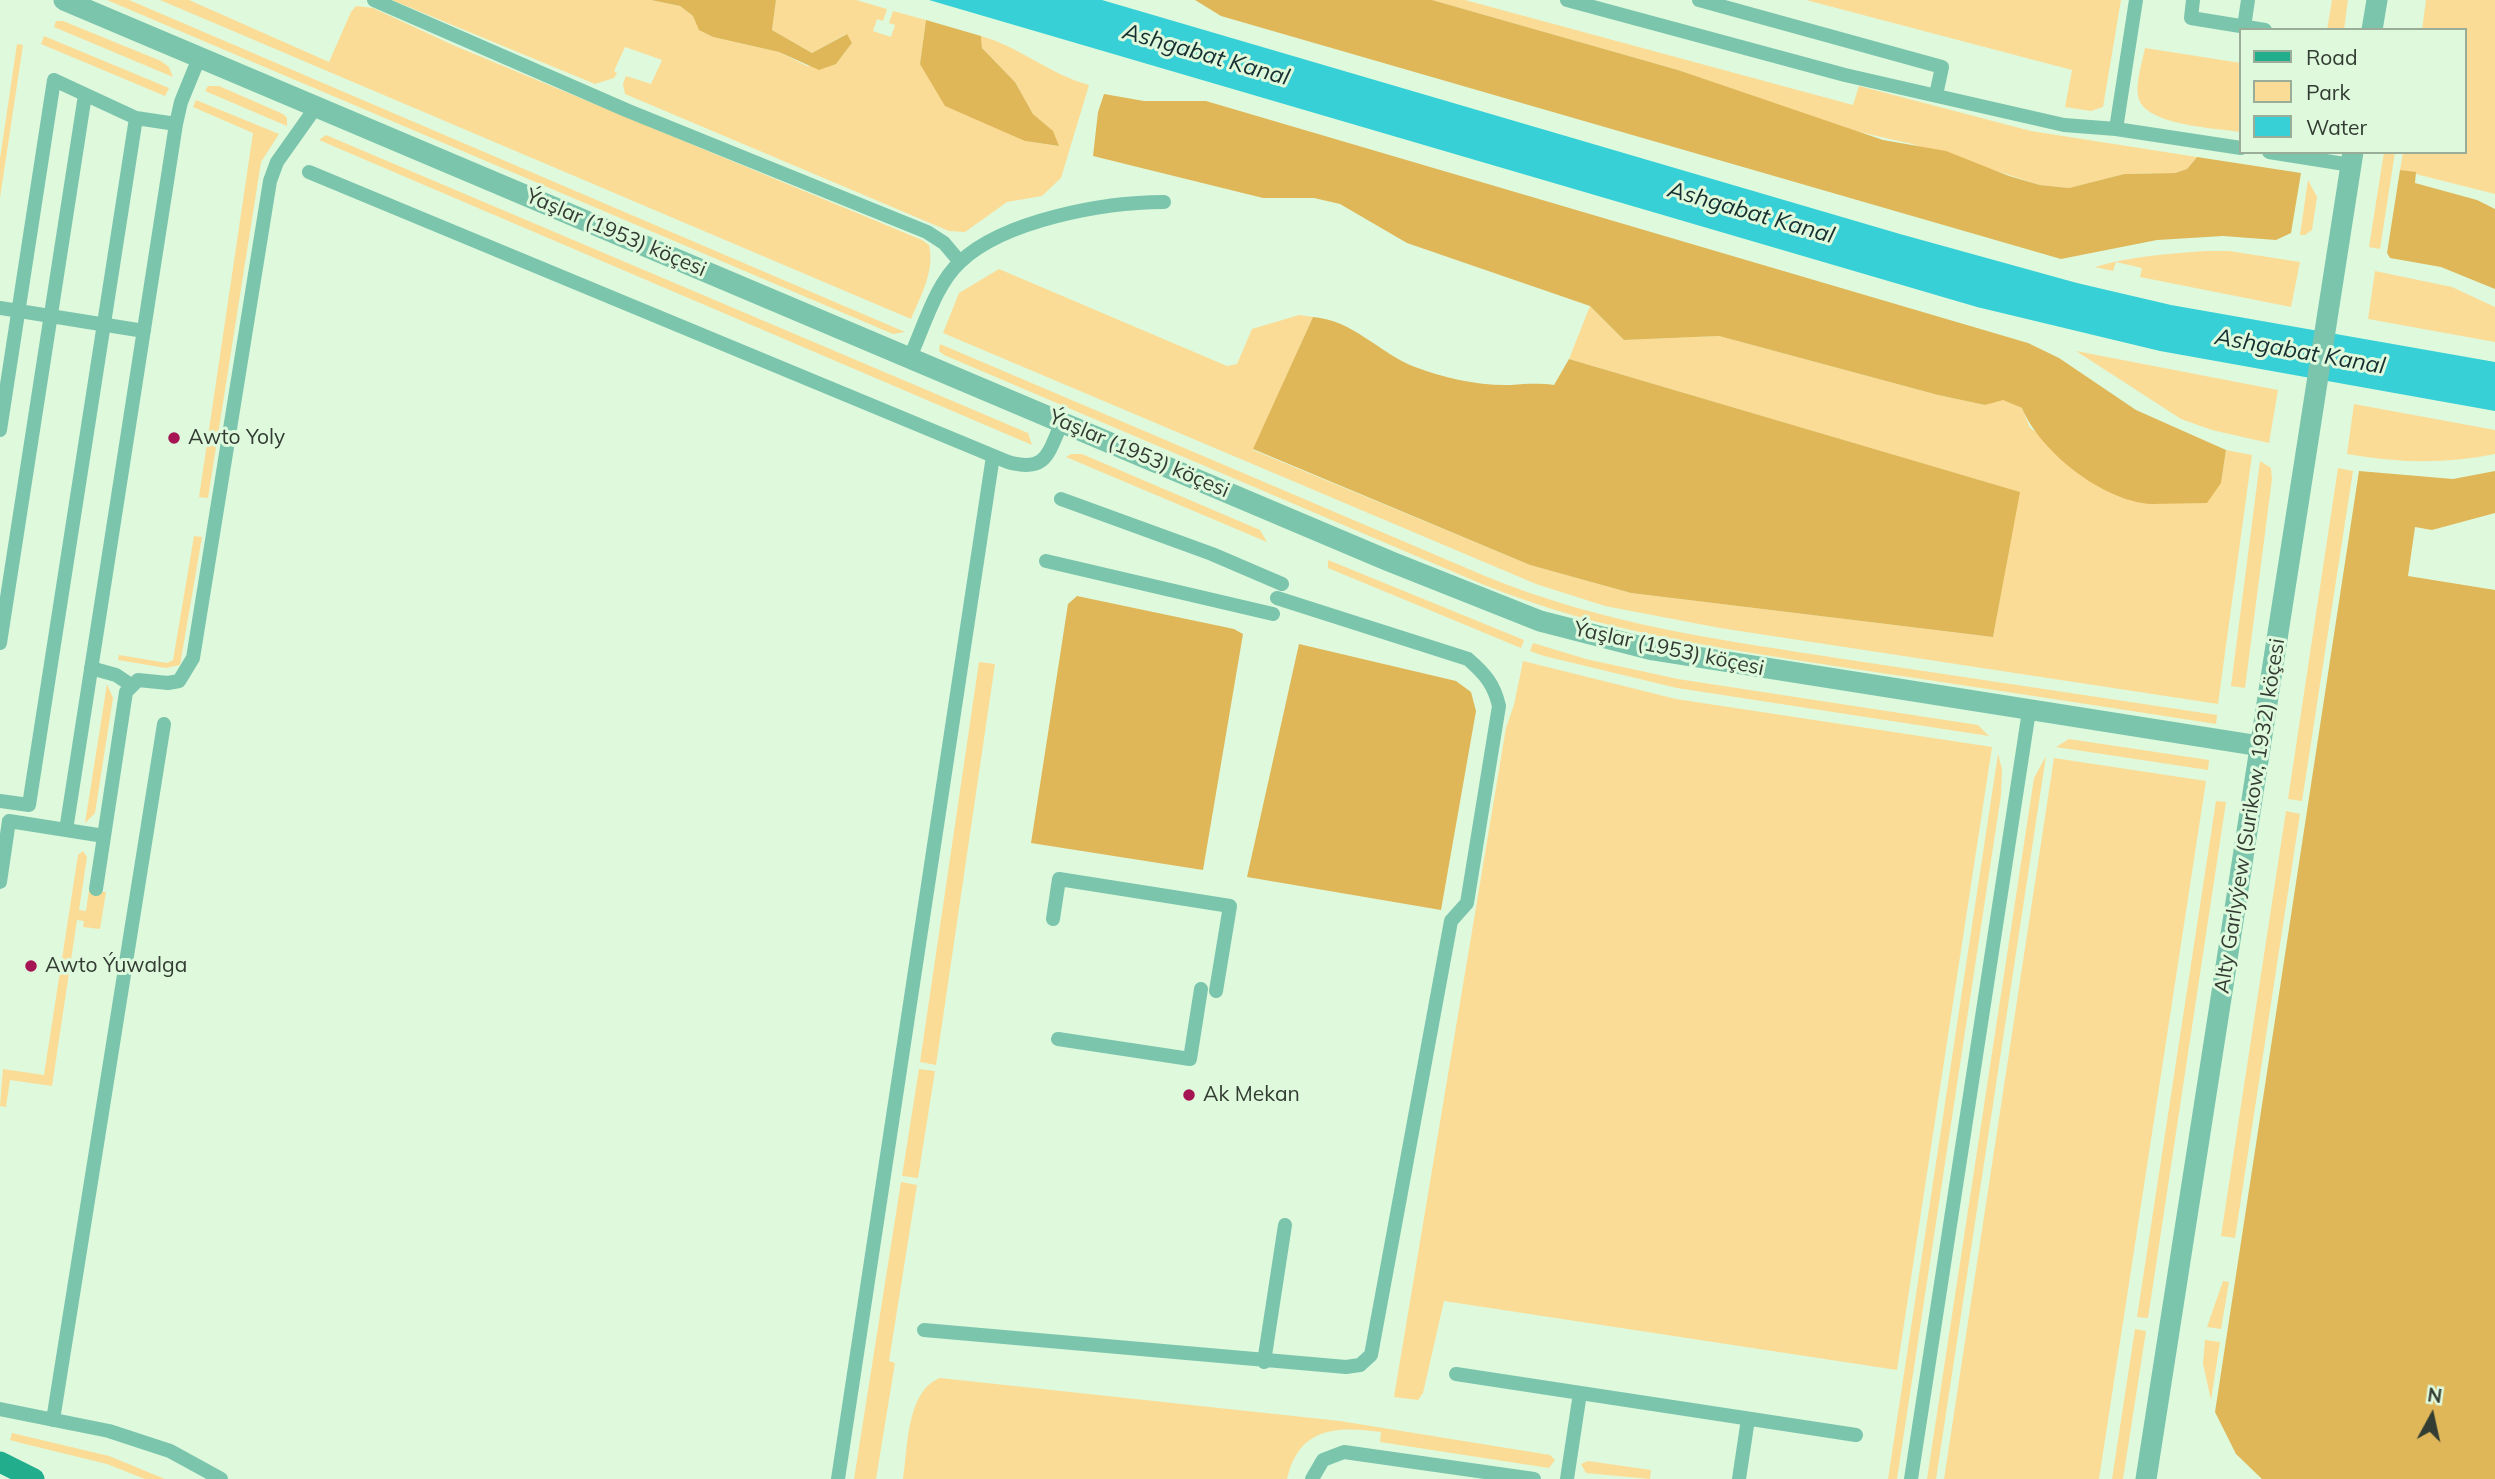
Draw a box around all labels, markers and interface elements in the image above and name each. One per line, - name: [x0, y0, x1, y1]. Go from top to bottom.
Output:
- water label: Ashgabat Kanal: [1119, 18, 1293, 92]
- legend: [2240, 28, 2467, 154]
- text: Road: [2306, 44, 2357, 70]
- text: Park: [2306, 79, 2350, 105]
- text: Water: [2306, 114, 2367, 140]
- water label: Ashgabat Kanal: [1664, 176, 1838, 250]
- street label: Ýaşlar (1953) köçesi: [522, 184, 710, 282]
- water label: Ashgabat Kanal: [2213, 323, 2387, 381]
- street label: Ýaşlar (1953) köçesi: [1045, 405, 1233, 503]
- place label: Awto Yoly: [188, 425, 285, 451]
- marker: Awto Yoly: [166, 430, 182, 446]
- street label: Ýaşlar (1953) köçesi: [1572, 617, 1766, 681]
- street label: Alty Garlyýew (Surikow, 1932) köçesi: [2209, 637, 2291, 995]
- place label: Awto Ýuwalga: [45, 953, 187, 979]
- marker: Awto Ýuwalga: [23, 958, 39, 974]
- place label: Ak Mekan: [1203, 1082, 1300, 1108]
- marker: Ak Mekan: [1181, 1087, 1197, 1103]
- north arrow: [2397, 1381, 2467, 1451]
- text: N: [2426, 1382, 2444, 1408]

